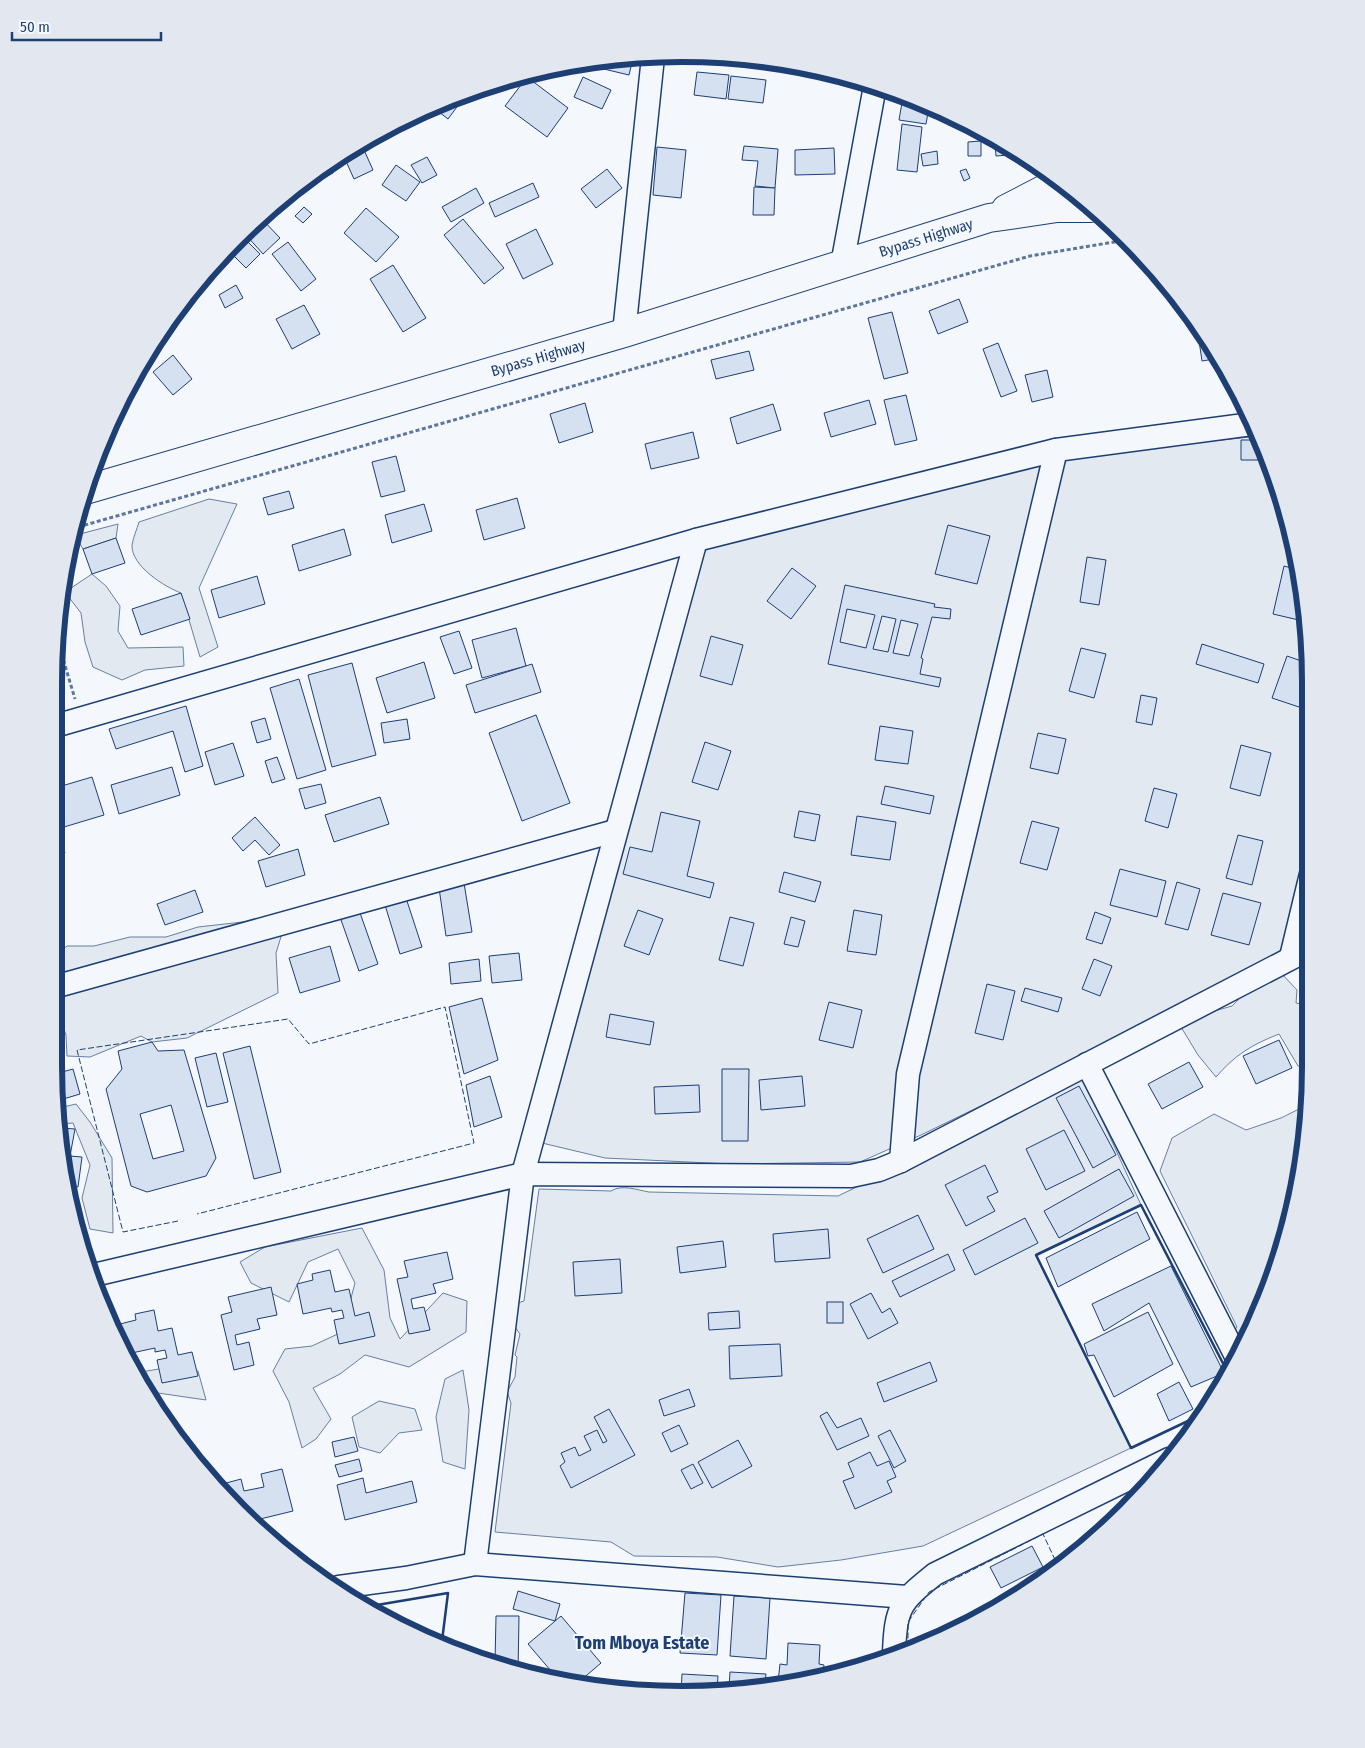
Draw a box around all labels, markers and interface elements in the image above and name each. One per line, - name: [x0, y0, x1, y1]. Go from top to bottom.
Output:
- scale bar: [12, 10, 161, 42]
- text: 50 m: [20, 18, 50, 36]
- street label: Bypass Highway: [877, 215, 975, 261]
- street label: Bypass Highway: [489, 336, 588, 380]
- district label: Tom Mboya Estate: [575, 1632, 709, 1654]

